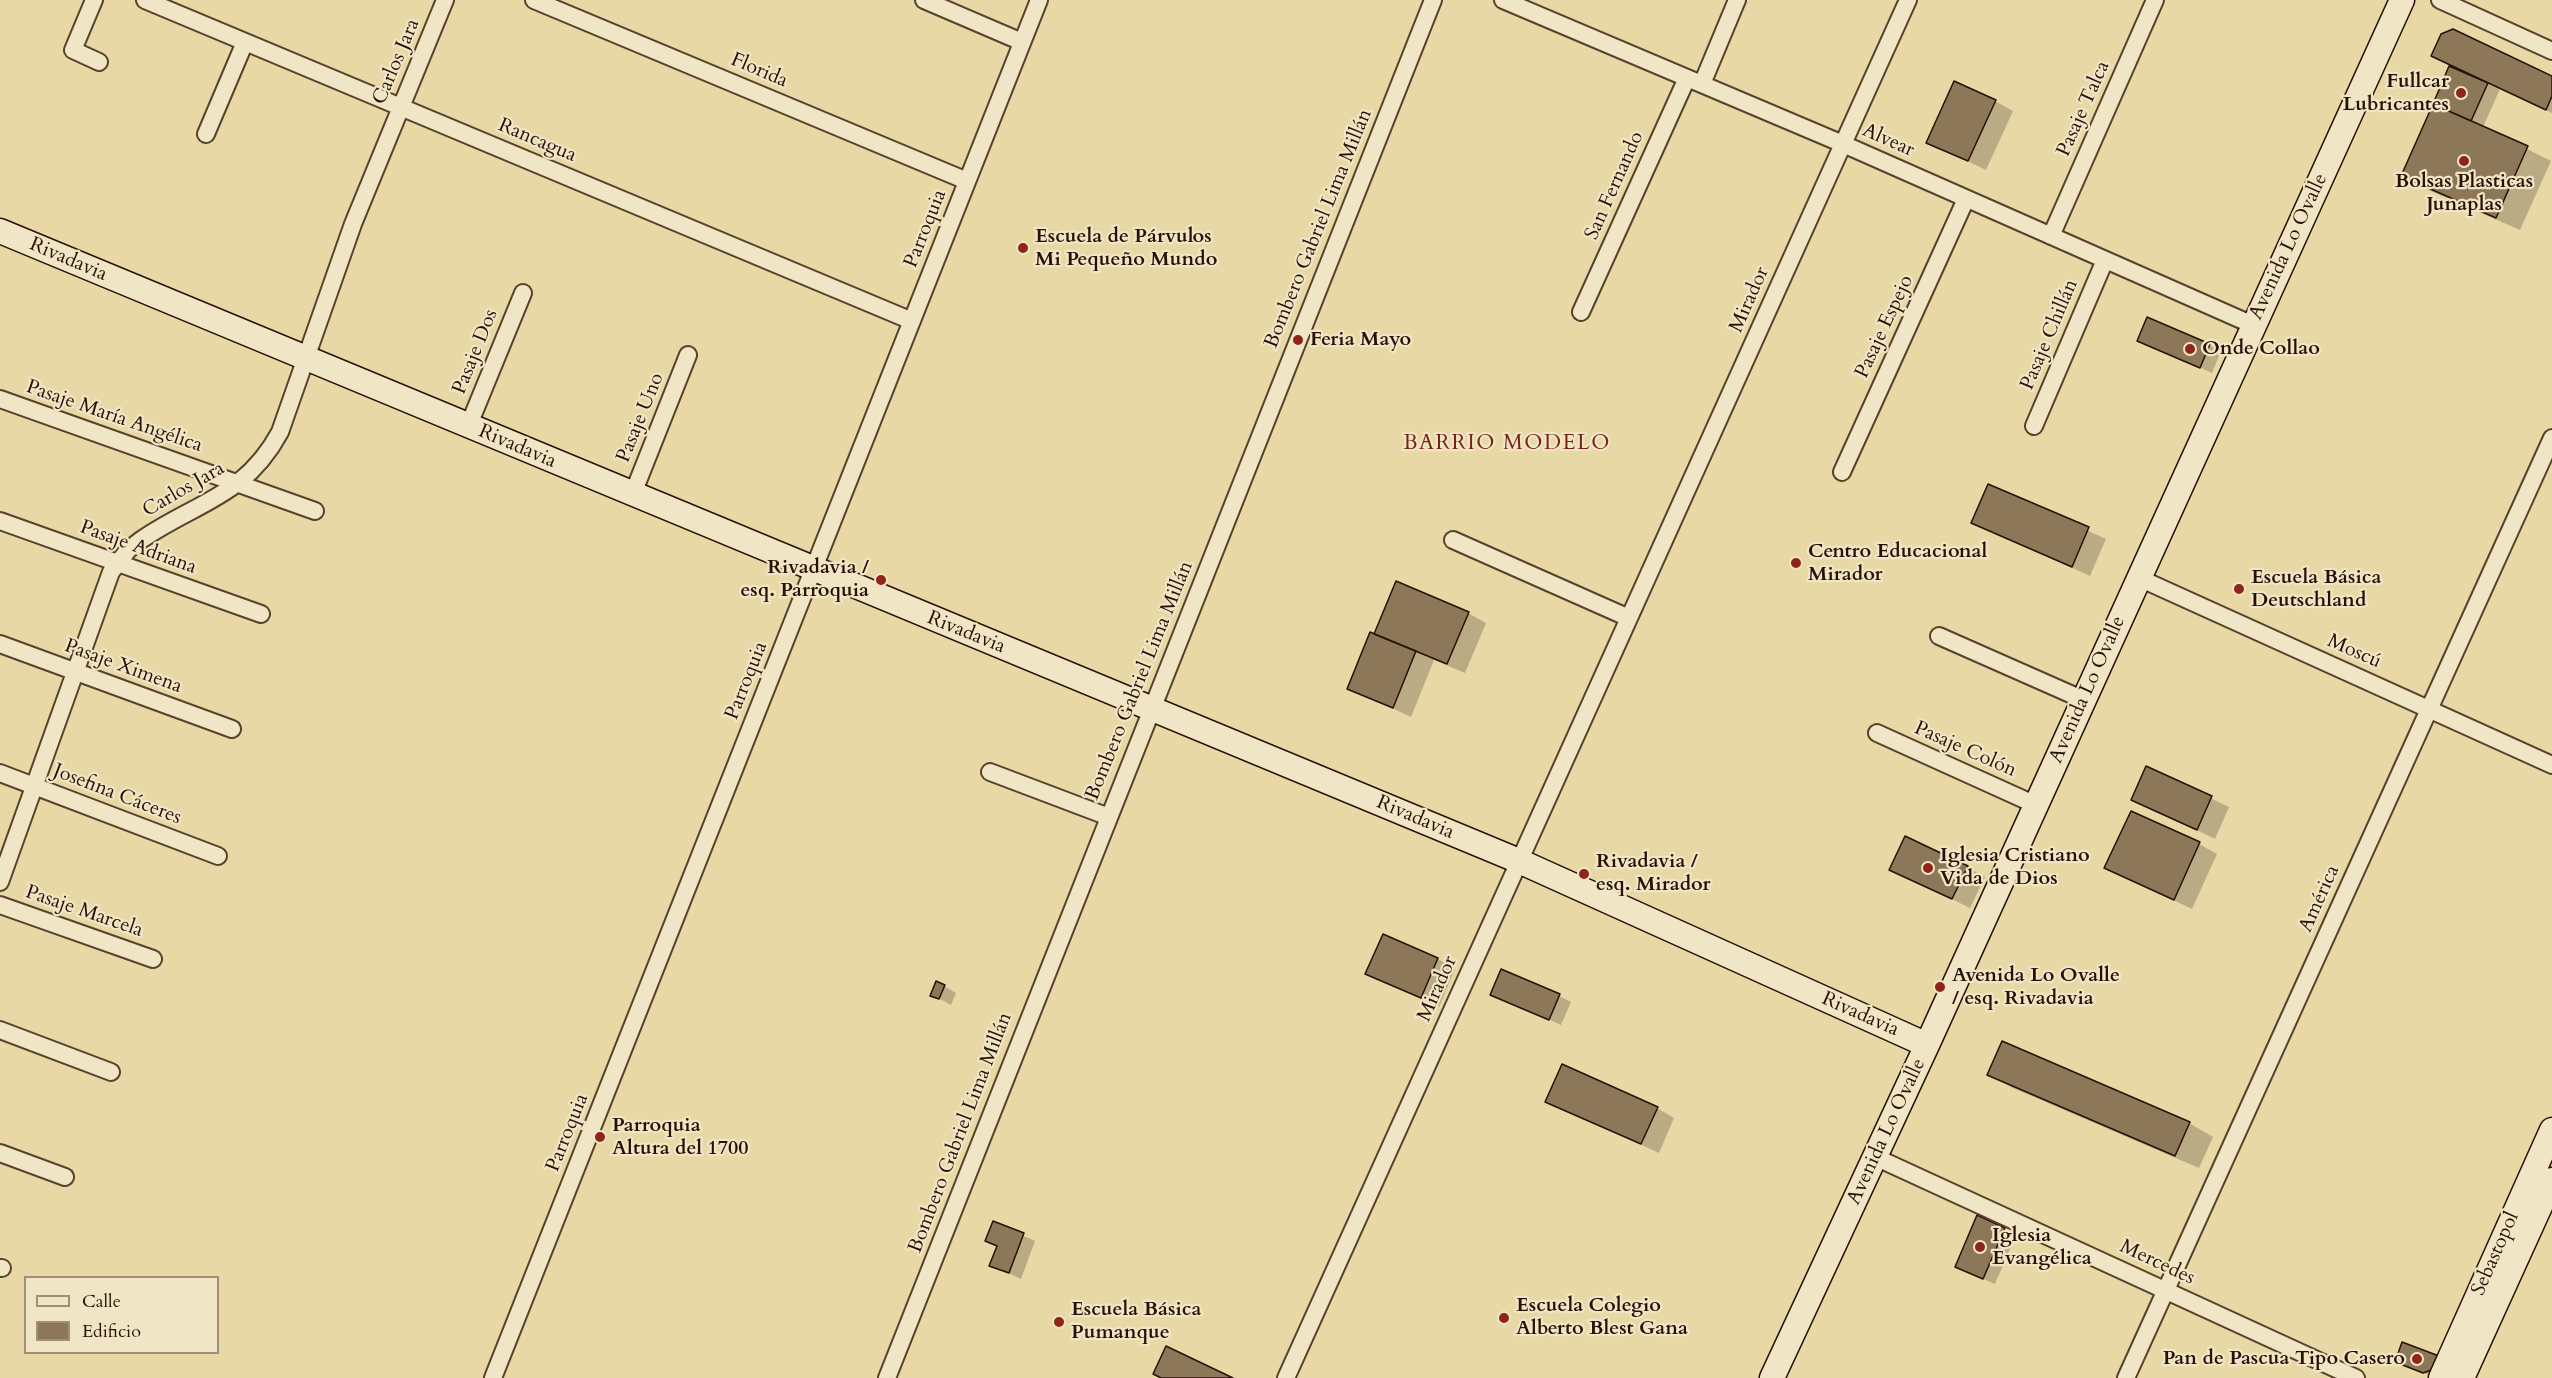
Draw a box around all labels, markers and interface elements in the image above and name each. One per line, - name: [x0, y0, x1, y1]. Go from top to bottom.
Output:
- street label: Carlos Jara: [368, 16, 426, 108]
- street label: Florida: [727, 48, 791, 94]
- street label: Pasaje Talca: [2052, 58, 2116, 160]
- place label: Fullcar Lubricantes: [2343, 70, 2449, 117]
- marker: Fullcar Lubricantes: [2454, 86, 2468, 100]
- street label: Bombero Gabriel Lima Millán: [1260, 106, 1378, 352]
- street label: Rancagua: [494, 114, 580, 168]
- street label: Alvear: [1858, 119, 1918, 163]
- street label: San Fernando: [1580, 128, 1650, 244]
- marker: Bolsas Plasticas Junaplas: [2457, 154, 2471, 168]
- street label: Avenida Lo Ovalle: [2245, 170, 2333, 324]
- place label: Bolsas Plasticas Junaplas: [2395, 170, 2533, 217]
- street label: Parroquia: [900, 187, 952, 271]
- place label: Escuela de Párvulos Mi Pequeño Mundo: [1035, 225, 1217, 272]
- street label: Rivadavia: [26, 233, 110, 287]
- marker: Escuela de Párvulos Mi Pequeño Mundo: [1016, 241, 1030, 255]
- street label: Mirador: [1725, 264, 1775, 336]
- street label: Pasaje Espejo: [1851, 272, 1919, 382]
- street label: Pasaje Chillán: [2016, 276, 2084, 394]
- street label: Pasaje Dos: [448, 306, 504, 398]
- place label: Feria Mayo: [1310, 328, 1411, 352]
- marker: Feria Mayo: [1291, 333, 1305, 347]
- place label: Onde Collao: [2202, 337, 2320, 361]
- marker: Onde Collao: [2183, 342, 2197, 356]
- street label: Pasaje Uno: [612, 370, 670, 466]
- street label: Pasaje María Angélica: [23, 376, 205, 458]
- street label: Rivadavia: [475, 420, 559, 474]
- district label: BARRIO MODELO: [1403, 431, 1611, 457]
- street label: Carlos Jara: [139, 457, 229, 523]
- street label: Pasaje Adriana: [76, 516, 200, 580]
- place label: Centro Educacional Mirador: [1808, 540, 1987, 587]
- place label: Rivadavia / esq. Parroquia: [740, 556, 869, 603]
- marker: Centro Educacional Mirador: [1789, 556, 1803, 570]
- street label: Bombero Gabriel Lima Millán: [1081, 558, 1199, 804]
- place label: Escuela Básica Deutschland: [2251, 566, 2381, 613]
- marker: Rivadavia / esq. Parroquia: [874, 573, 888, 587]
- marker: Escuela Básica Deutschland: [2232, 582, 2246, 596]
- street label: Rivadavia: [924, 607, 1008, 659]
- street label: Avenida Lo Ovalle: [2045, 613, 2131, 767]
- street label: Moscú: [2323, 630, 2385, 674]
- street label: Pasaje Ximena: [61, 635, 185, 699]
- street label: Parroquia: [721, 639, 773, 723]
- street label: Pasaje Colón: [1910, 717, 2020, 783]
- street label: Josefina Cáceres: [50, 760, 184, 830]
- street label: Rivadavia: [1373, 791, 1457, 845]
- place label: Iglesia Cristiano Vida de Dios: [1940, 844, 2090, 891]
- place label: Rivadavia / esq. Mirador: [1596, 850, 1711, 897]
- marker: Iglesia Cristiano Vida de Dios: [1921, 861, 1935, 875]
- street label: América: [2295, 862, 2345, 936]
- marker: Rivadavia / esq. Mirador: [1577, 867, 1591, 881]
- street label: Pasaje Marcela: [22, 881, 146, 943]
- street label: Mirador: [1413, 953, 1463, 1025]
- place label: Avenida Lo Ovalle / esq. Rivadavia: [1952, 964, 2120, 1011]
- marker: Avenida Lo Ovalle / esq. Rivadavia: [1933, 980, 1947, 994]
- street label: Rivadavia: [1818, 987, 1902, 1043]
- street label: Bombero Gabriel Lima Millán: [904, 1009, 1018, 1257]
- street label: Avenida Lo Ovalle: [1843, 1055, 1931, 1209]
- street label: Parroquia: [542, 1091, 594, 1175]
- place label: Parroquia Altura del 1700: [612, 1114, 748, 1161]
- marker: Parroquia Altura del 1700: [593, 1130, 607, 1144]
- street label: Sebastopol: [2467, 1209, 2525, 1299]
- place label: Iglesia Evangélica: [1992, 1224, 2092, 1271]
- street label: Mercedes: [2116, 1235, 2198, 1291]
- marker: Iglesia Evangélica: [1973, 1240, 1987, 1254]
- legend: [24, 1276, 219, 1354]
- text: Calle: [82, 1289, 121, 1314]
- place label: Escuela Colegio Alberto Blest Gana: [1516, 1294, 1688, 1341]
- place label: Escuela Básica Pumanque: [1071, 1298, 1201, 1345]
- marker: Escuela Colegio Alberto Blest Gana: [1497, 1311, 1511, 1325]
- marker: Escuela Básica Pumanque: [1052, 1315, 1066, 1329]
- text: Edificio: [82, 1319, 141, 1344]
- place label: Pan de Pascua Tipo Casero: [2163, 1347, 2405, 1371]
- marker: Pan de Pascua Tipo Casero: [2410, 1352, 2424, 1366]

